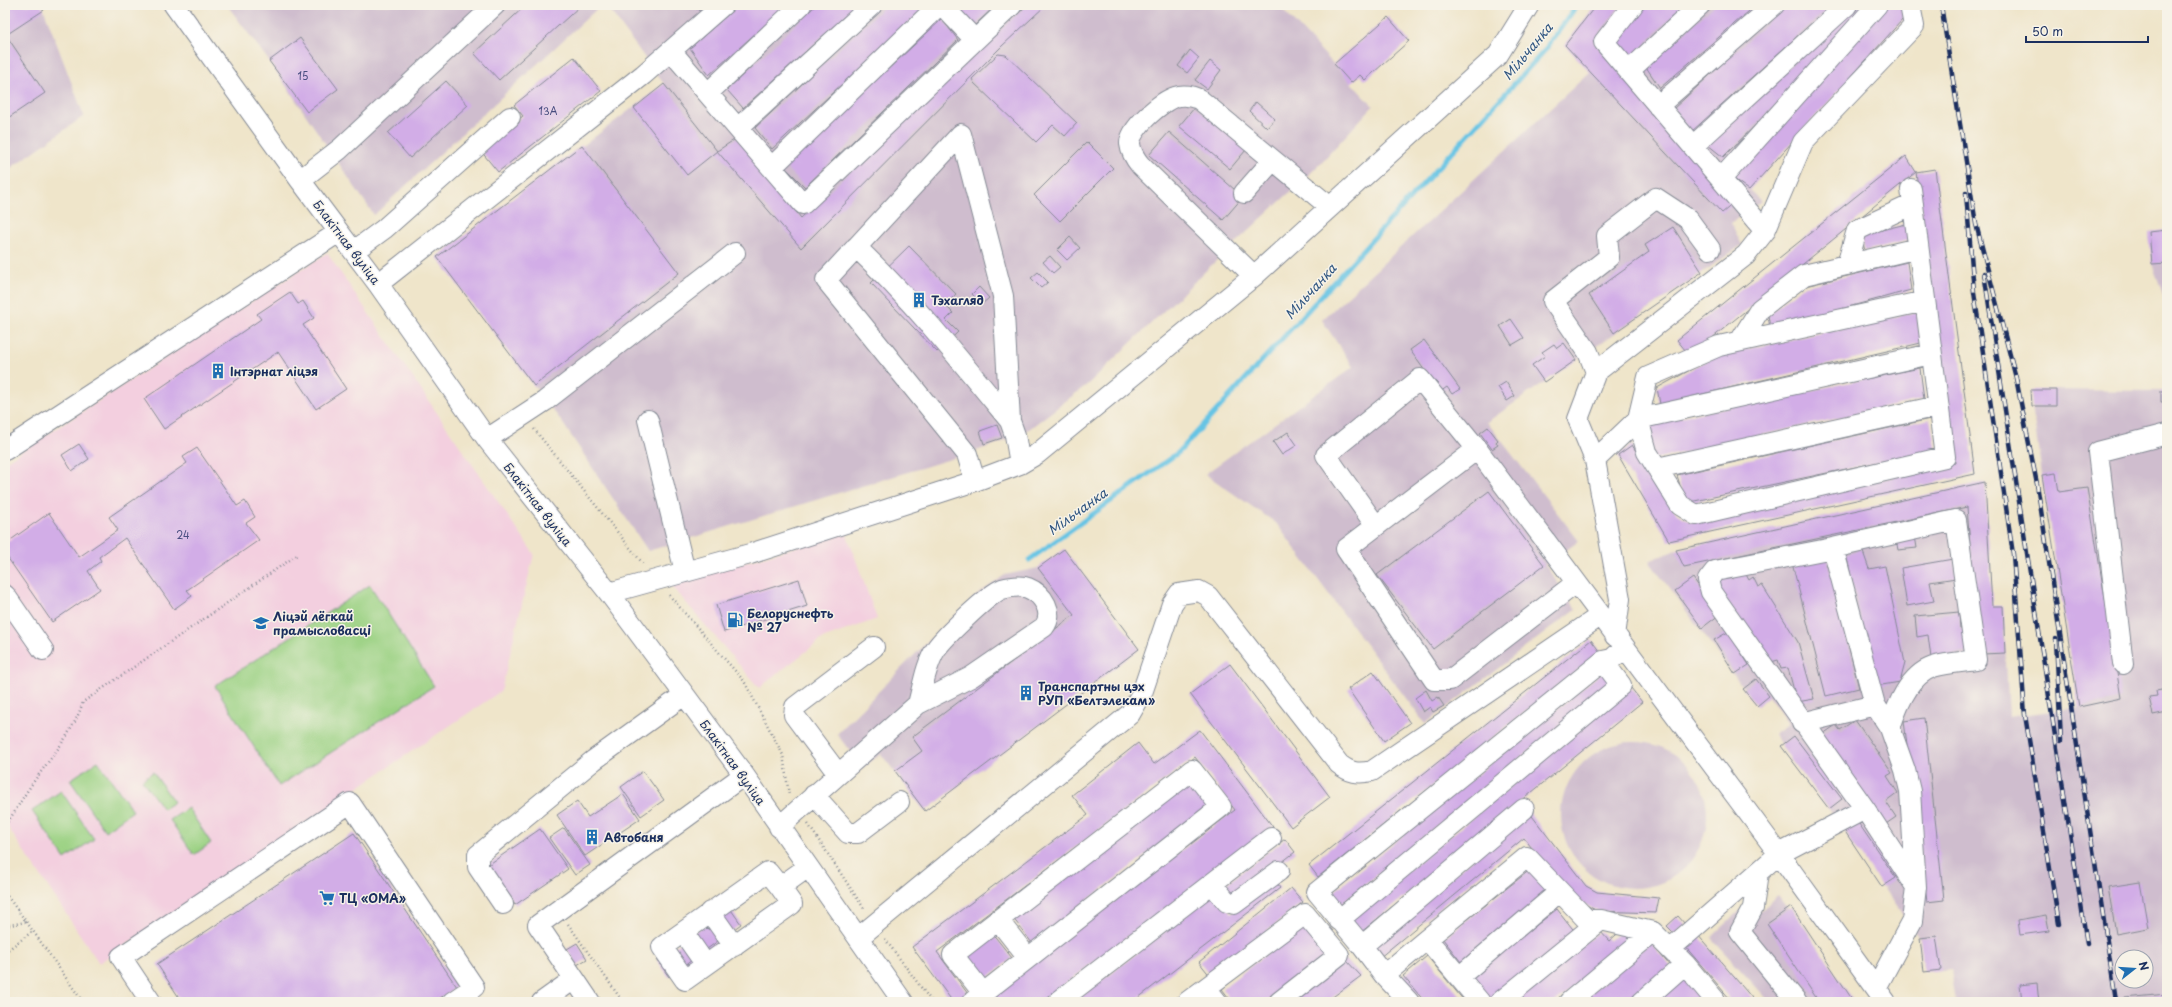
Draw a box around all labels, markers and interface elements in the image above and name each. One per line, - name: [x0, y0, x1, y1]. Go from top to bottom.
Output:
- water label: Мільчанка: [1498, 18, 1557, 84]
- scale bar: [2026, 18, 2148, 44]
- text: 50 m: [2032, 22, 2063, 40]
- house number: 15: [298, 68, 308, 83]
- house number: 13А: [539, 103, 558, 118]
- street label: Блакітная вуліца: [309, 196, 385, 289]
- water label: Мільчанка: [1280, 258, 1341, 323]
- building icon: Тэхагляд: [910, 291, 928, 309]
- place label: Тэхагляд: [931, 291, 984, 309]
- building icon: Інтэрнат ліцэя: [209, 362, 227, 380]
- place label: Інтэрнат ліцэя: [230, 362, 318, 380]
- street label: Блакітная вуліца: [500, 458, 577, 550]
- water label: Мільчанка: [1043, 482, 1111, 539]
- house number: 24: [176, 527, 190, 542]
- place label: Белоруснефть № 27: [747, 604, 834, 636]
- place label: Ліцэй лёгкай прамысловасці: [273, 607, 371, 639]
- fuel station icon: Белоруснефть № 27: [726, 611, 744, 629]
- school or university icon: Ліцэй лёгкай прамысловасці: [252, 614, 270, 632]
- place label: Транспартны цэх РУП «Белтэлекам»: [1038, 677, 1155, 709]
- building icon: Транспартны цэх РУП «Белтэлекам»: [1017, 684, 1035, 702]
- street label: Блакітная вуліца: [696, 716, 771, 809]
- building icon: Автобаня: [583, 828, 601, 846]
- place label: Автобаня: [604, 828, 664, 846]
- supermarket icon: ТЦ «ОМА»: [318, 889, 336, 907]
- place label: ТЦ «ОМА»: [339, 889, 406, 907]
- north arrow: [2114, 949, 2154, 989]
- text: N: [2135, 959, 2154, 973]

